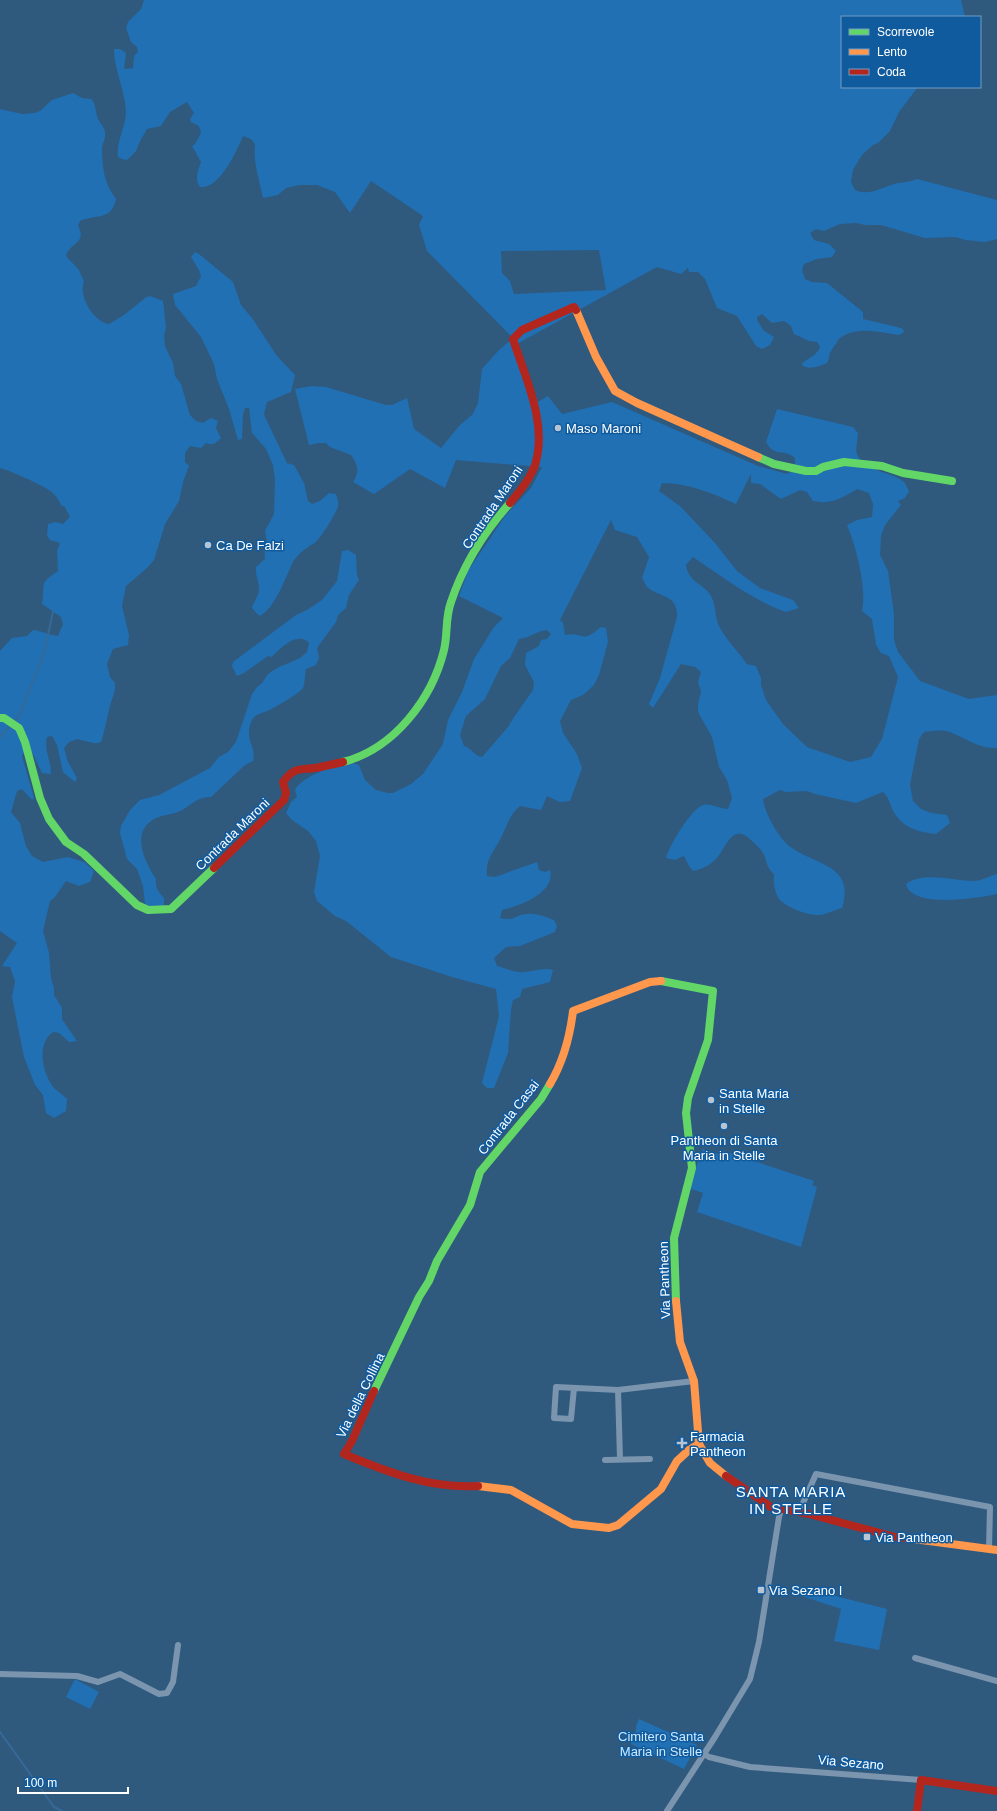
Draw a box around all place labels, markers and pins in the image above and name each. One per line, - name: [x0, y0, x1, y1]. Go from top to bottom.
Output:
- place label: Maso Maroni: [566, 421, 641, 436]
- marker: Maso Maroni: [553, 423, 563, 433]
- place label: Ca De Falzi: [216, 538, 284, 553]
- marker: Ca De Falzi: [203, 540, 213, 550]
- place label: Santa Maria in Stelle: [719, 1086, 790, 1116]
- marker: Santa Maria in Stelle: [706, 1095, 716, 1105]
- marker: Pantheon di Santa Maria in Stelle: [719, 1121, 729, 1131]
- place label: Pantheon di Santa Maria in Stelle: [671, 1133, 778, 1163]
- place label: Farmacia Pantheon: [690, 1429, 746, 1459]
- marker: Farmacia Pantheon: [677, 1438, 687, 1448]
- place label: Via Pantheon: [875, 1530, 953, 1545]
- marker: Via Pantheon: [862, 1532, 872, 1542]
- place label: Via Sezano I: [769, 1583, 842, 1598]
- marker: Via Sezano I: [756, 1585, 766, 1595]

